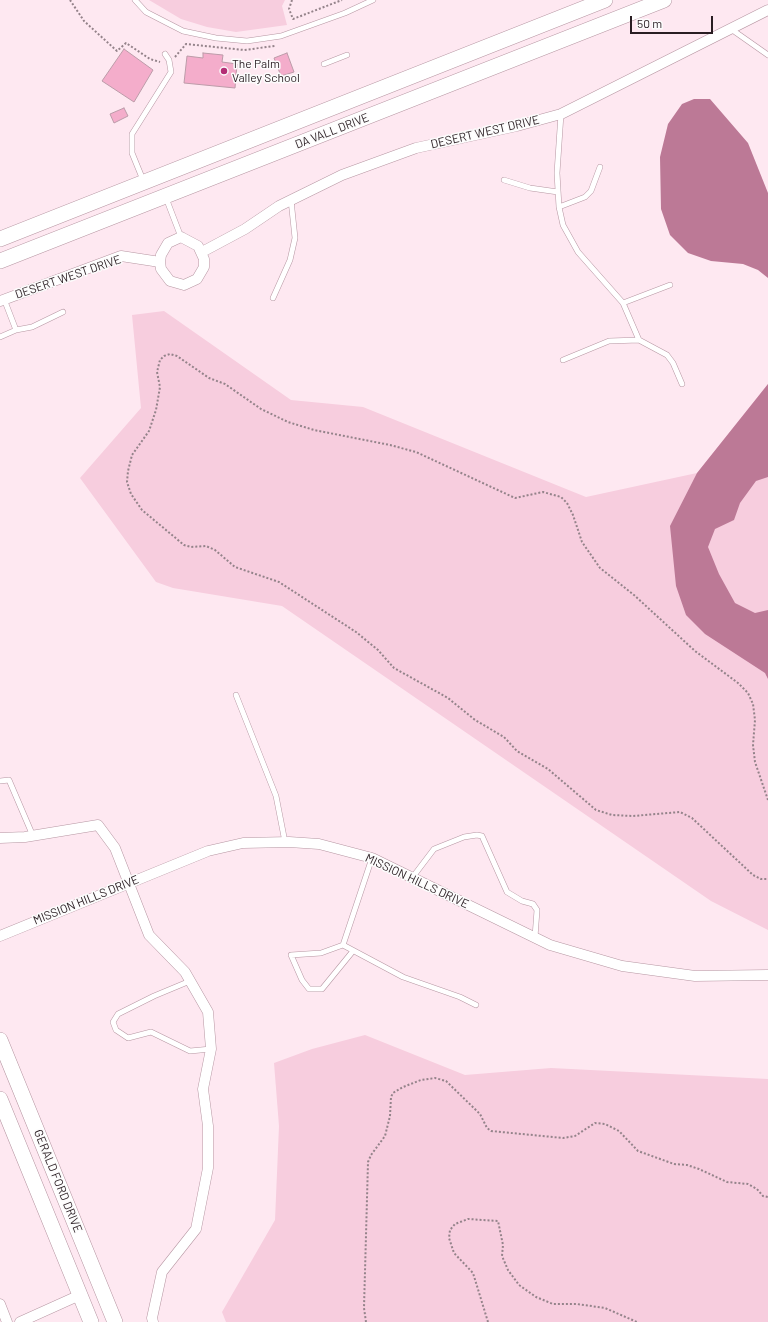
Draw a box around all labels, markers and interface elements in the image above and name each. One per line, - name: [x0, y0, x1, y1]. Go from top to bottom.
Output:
- scale bar: [632, 8, 715, 34]
- text: 50 m: [637, 16, 662, 30]
- place label: The Palm Valley School: [232, 57, 300, 85]
- marker: The Palm Valley School: [219, 66, 229, 76]
- street label: DA VALL DRIVE: [293, 110, 371, 152]
- street label: DESERT WEST DRIVE: [429, 112, 541, 152]
- street label: DESERT WEST DRIVE: [13, 252, 123, 302]
- street label: MISSION HILLS DRIVE: [363, 851, 471, 911]
- street label: MISSION HILLS DRIVE: [31, 872, 141, 928]
- street label: GERALD FORD DRIVE: [31, 1127, 85, 1235]

